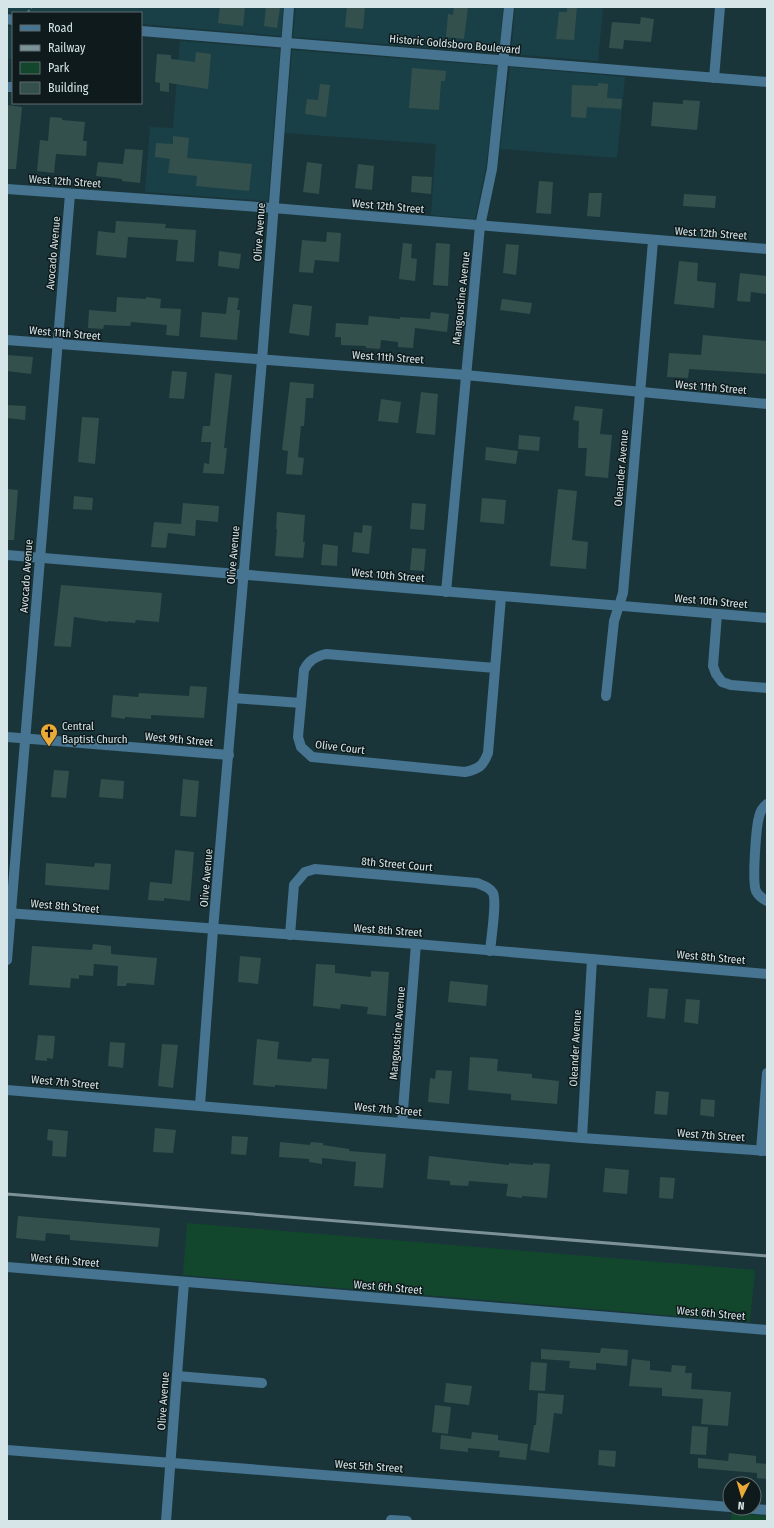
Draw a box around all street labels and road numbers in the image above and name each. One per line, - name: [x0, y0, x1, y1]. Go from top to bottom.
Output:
- street label: Historic Goldsboro Boulevard: [389, 32, 521, 57]
- street label: West 12th Street: [28, 172, 102, 191]
- street label: West 12th Street: [351, 197, 425, 216]
- street label: Olive Avenue: [251, 202, 268, 262]
- street label: Avocado Avenue: [44, 216, 63, 290]
- street label: West 12th Street: [674, 224, 748, 243]
- street label: Mangoustine Avenue: [450, 251, 473, 345]
- street label: West 11th Street: [29, 324, 102, 343]
- street label: West 11th Street: [352, 349, 425, 367]
- street label: West 11th Street: [675, 378, 748, 397]
- street label: Oleander Avenue: [612, 429, 631, 507]
- street label: Olive Avenue: [224, 525, 243, 585]
- street label: Avocado Avenue: [17, 539, 36, 613]
- street label: West 10th Street: [351, 566, 426, 585]
- street label: West 10th Street: [674, 592, 749, 611]
- street label: West 9th Street: [144, 730, 214, 749]
- street label: Olive Court: [314, 738, 366, 757]
- street label: Olive Avenue: [197, 848, 216, 908]
- street label: 8th Street Court: [361, 855, 434, 874]
- street label: West 8th Street: [30, 897, 100, 916]
- street label: West 8th Street: [353, 922, 423, 939]
- street label: West 8th Street: [676, 948, 746, 967]
- street label: Mangoustine Avenue: [387, 986, 408, 1080]
- street label: Oleander Avenue: [567, 1009, 584, 1087]
- street label: West 7th Street: [31, 1073, 100, 1092]
- street label: West 7th Street: [354, 1100, 423, 1119]
- street label: West 7th Street: [677, 1127, 746, 1144]
- street label: West 6th Street: [30, 1251, 100, 1270]
- street label: West 6th Street: [353, 1278, 423, 1297]
- street label: West 6th Street: [676, 1304, 746, 1323]
- street label: Olive Avenue: [155, 1371, 172, 1431]
- street label: West 5th Street: [334, 1458, 404, 1475]

